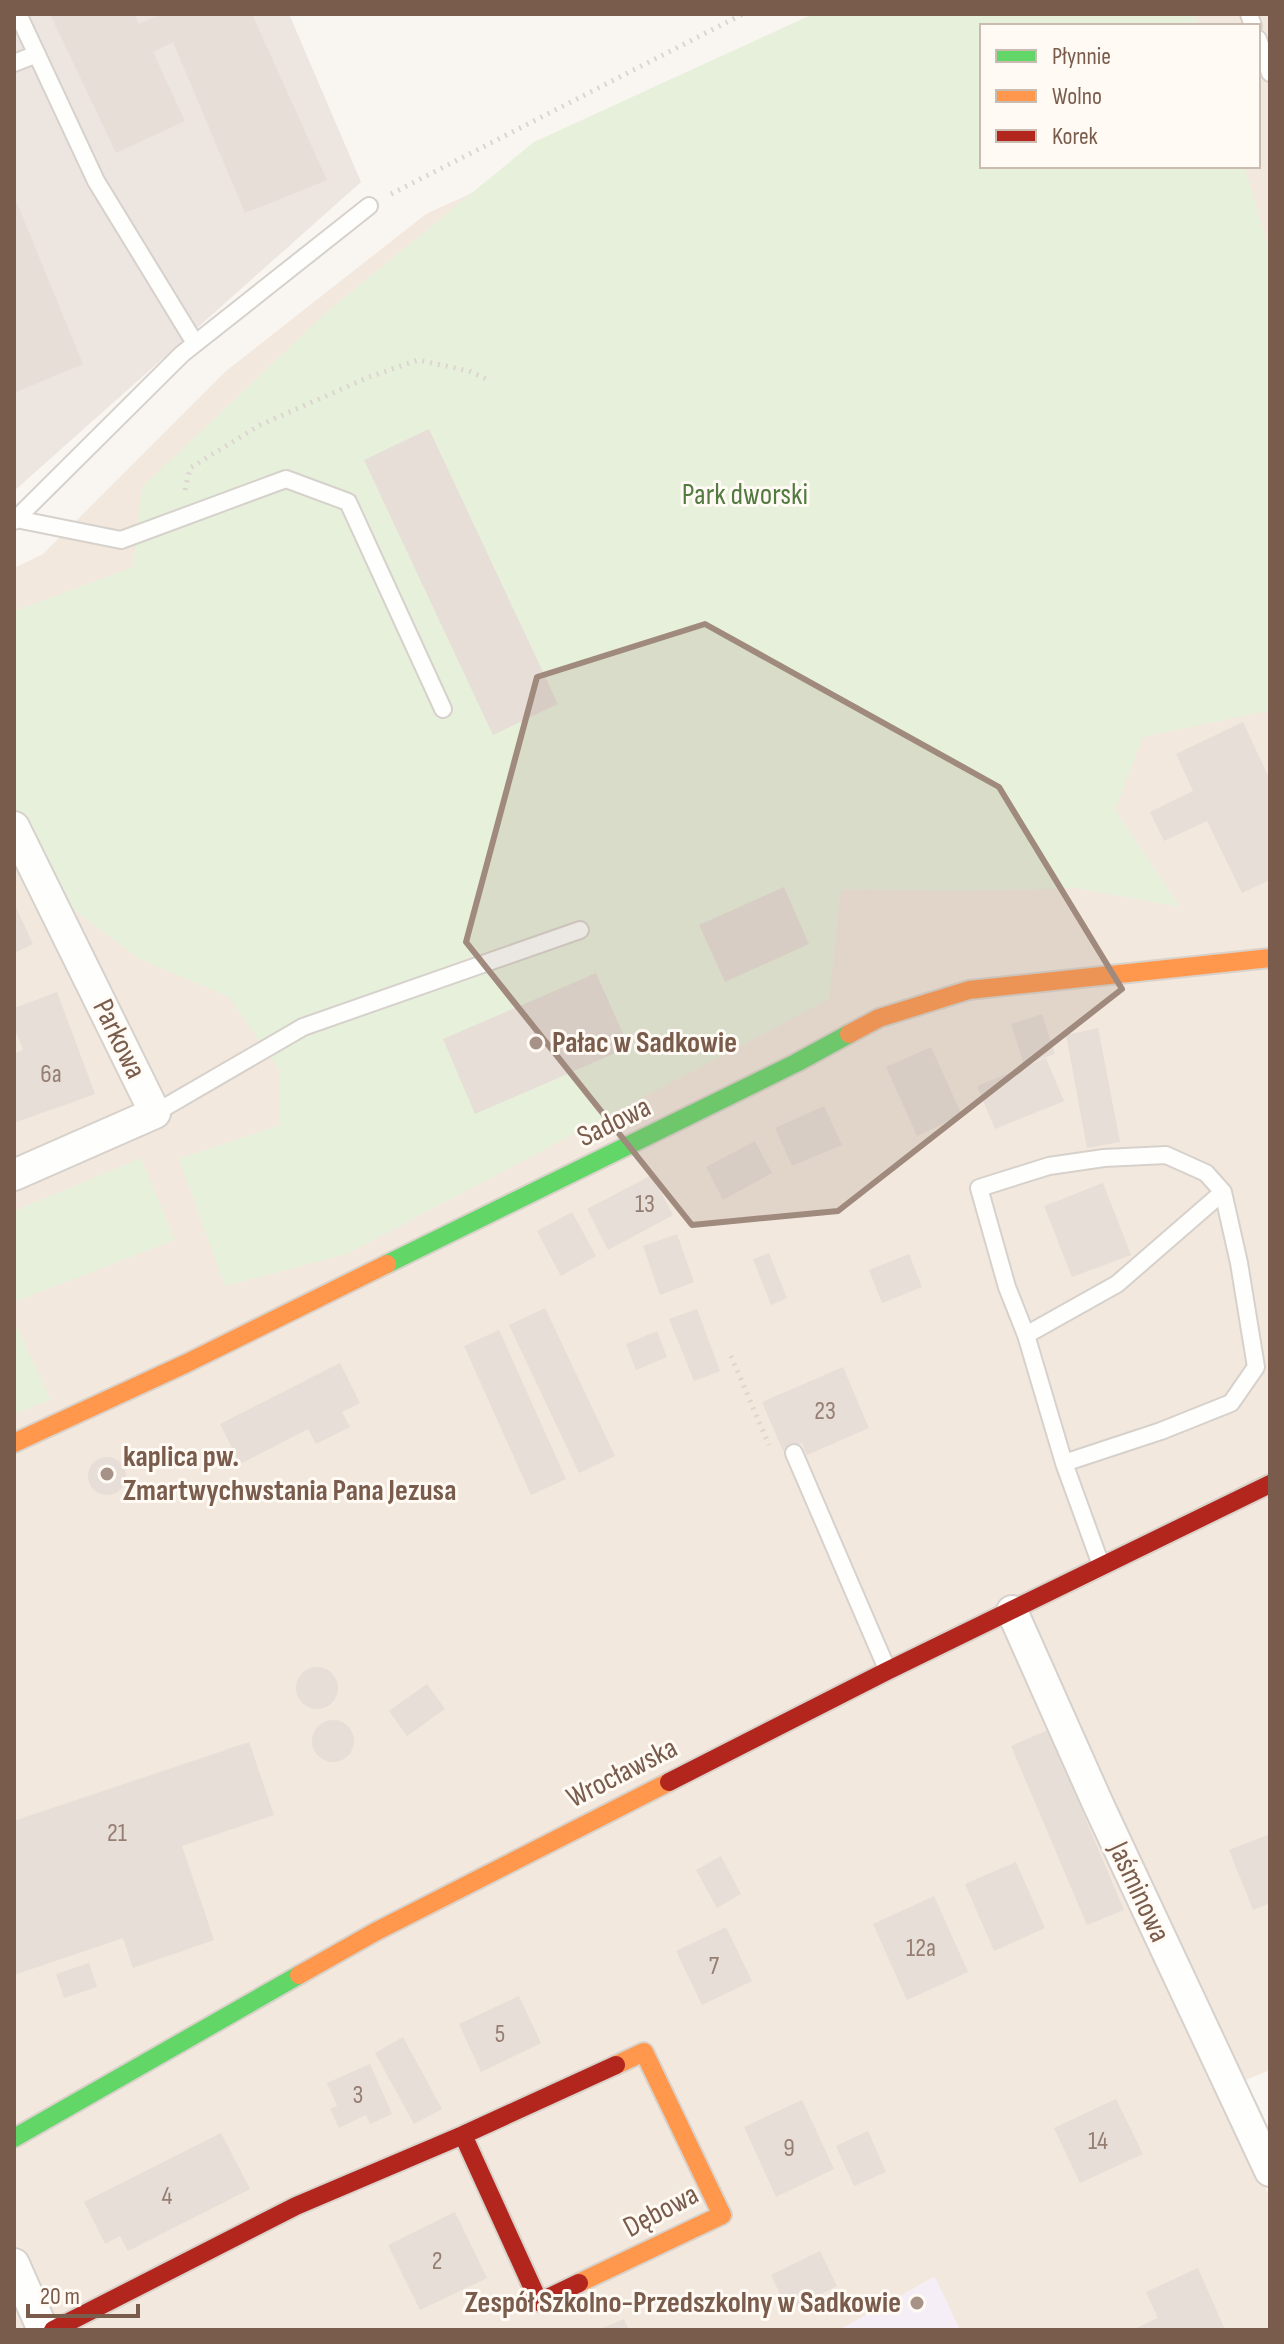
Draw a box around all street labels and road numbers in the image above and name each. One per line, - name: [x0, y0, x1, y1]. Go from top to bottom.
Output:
- street label: Parkowa: [84, 993, 154, 1085]
- street label: Sadowa: [571, 1089, 657, 1155]
- street label: Wrocławska: [561, 1730, 683, 1816]
- street label: Jaśminowa: [1100, 1835, 1178, 1948]
- street label: Dębowa: [617, 2176, 705, 2246]

